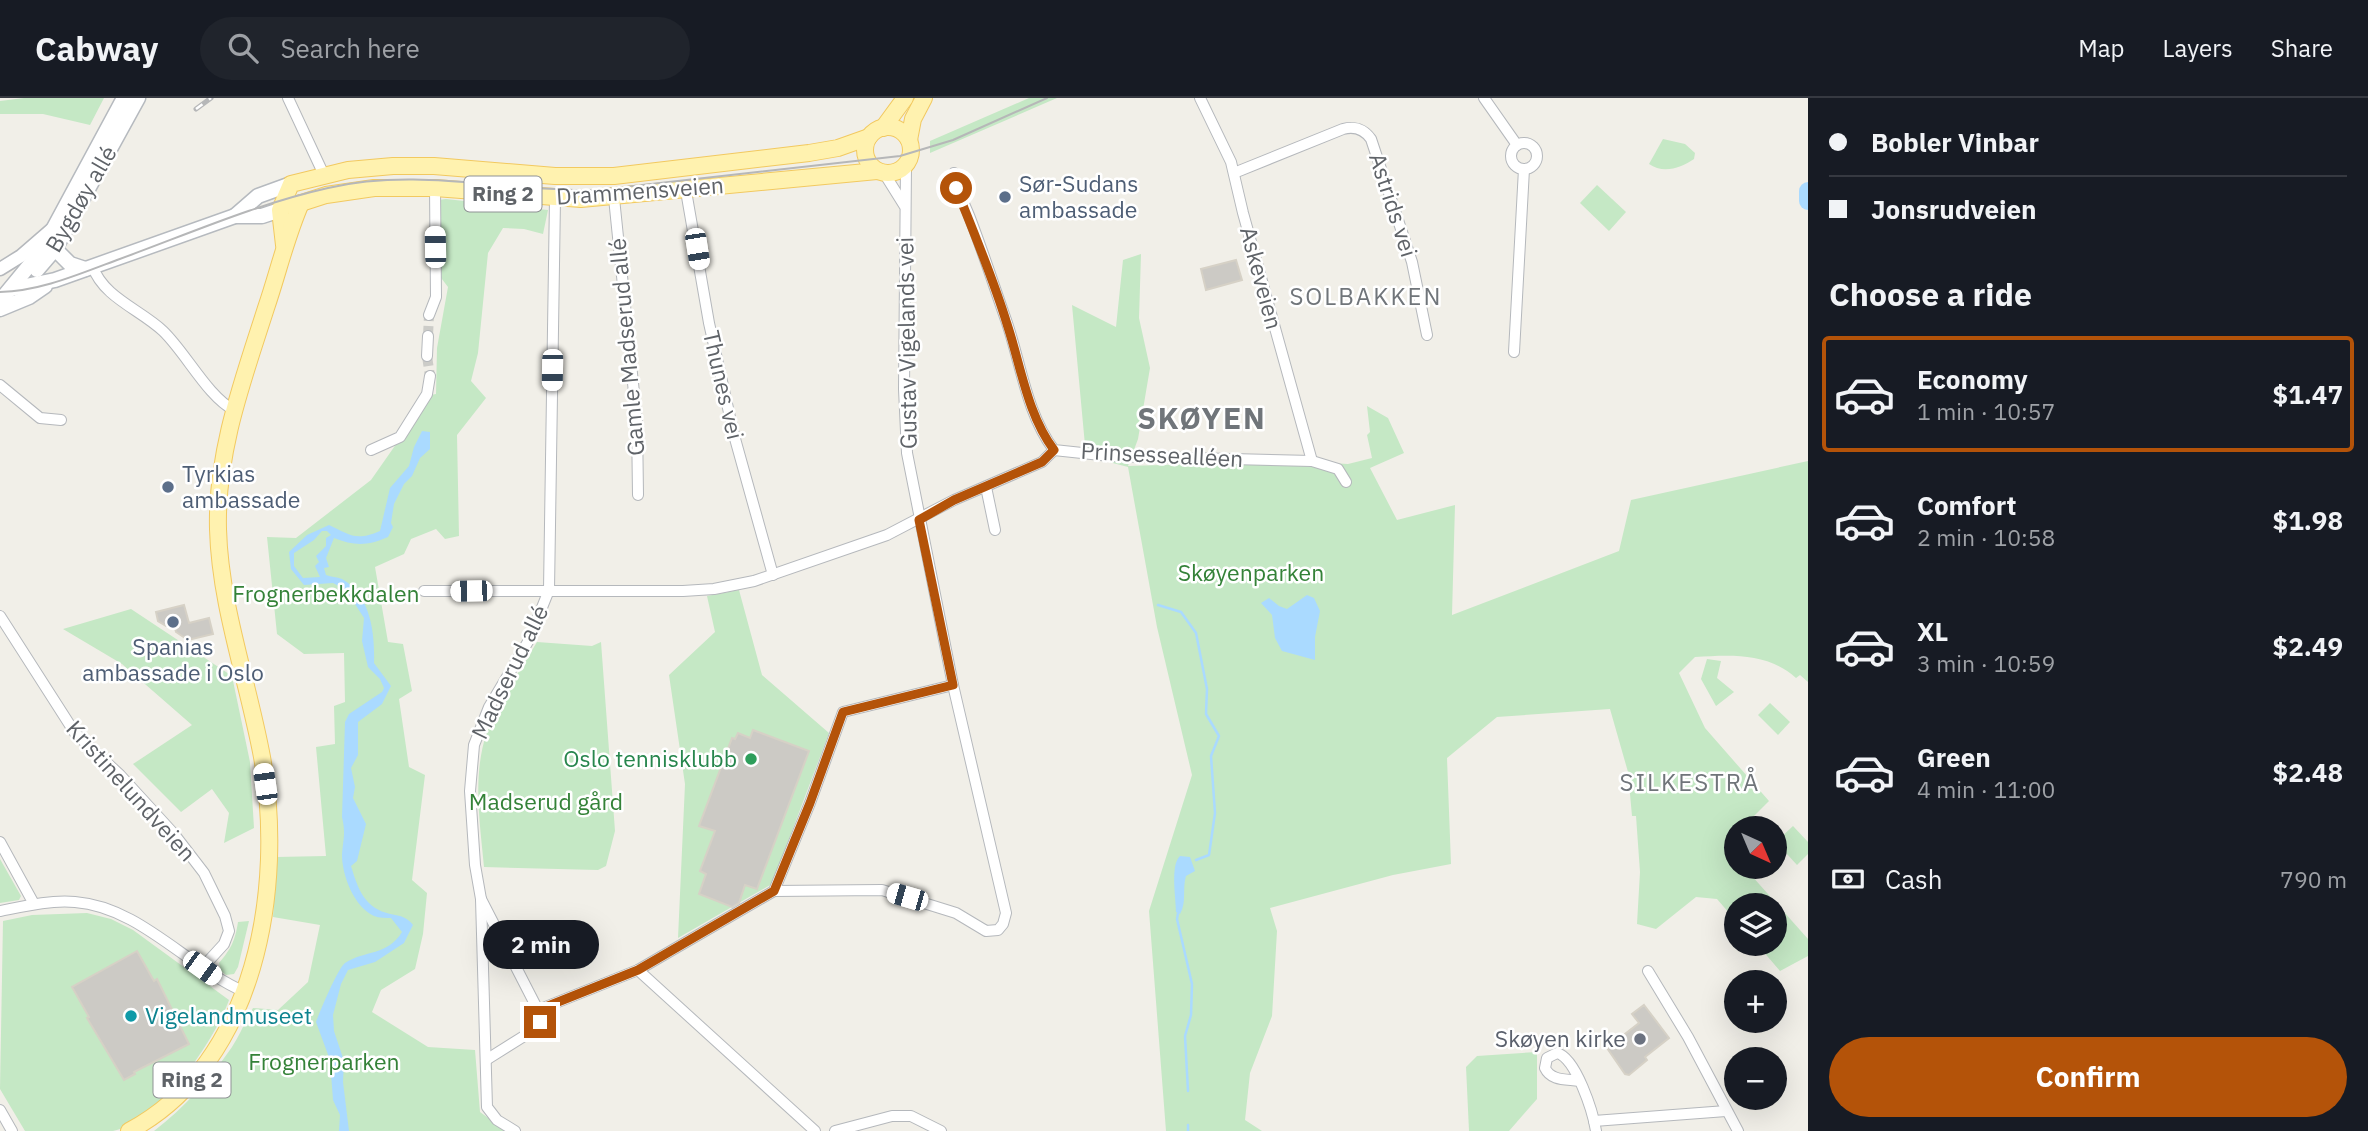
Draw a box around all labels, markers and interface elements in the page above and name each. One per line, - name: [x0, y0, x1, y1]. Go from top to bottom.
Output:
- search box: [200, 17, 690, 80]
- text: Cabway: [35, 27, 158, 70]
- icon: search: [224, 29, 262, 67]
- text: Search here: [280, 31, 420, 65]
- text: Map: [2078, 32, 2125, 64]
- text: Layers: [2163, 32, 2233, 64]
- text: Share: [2271, 32, 2333, 64]
- text: Bobler Vinbar: [1871, 125, 2039, 159]
- street label: Bygdøy allé: [38, 140, 123, 257]
- street label: Astrids vei: [1363, 149, 1425, 260]
- place label: Sør-Sudans ambassade: [1019, 168, 1138, 224]
- street label: Drammensveien: [555, 169, 725, 211]
- route start: [940, 172, 972, 204]
- road number: Ring 2: [464, 176, 542, 212]
- marker: Sør-Sudans ambassade: [997, 189, 1013, 205]
- text: Jonsrudveien: [1871, 192, 2037, 226]
- street label: Askeveien: [1234, 223, 1290, 332]
- car: [425, 226, 446, 268]
- car: [684, 227, 711, 271]
- street label: Gamle Madserud allé: [602, 237, 650, 457]
- street label: Gustav Vigelands vei: [889, 237, 923, 450]
- text: Choose a ride: [1829, 273, 2032, 315]
- district label: SOLBAKKEN: [1289, 280, 1443, 312]
- street label: Thunes vei: [697, 327, 751, 442]
- car: [542, 349, 563, 391]
- text: Economy: [1917, 362, 2028, 396]
- icon: car: [1833, 363, 1896, 426]
- text: $1.47: [2273, 377, 2343, 411]
- text: 1 min · 10:57: [1917, 396, 2055, 426]
- district label: SKØYEN: [1137, 398, 1267, 437]
- street label: Prinsessealléen: [1080, 435, 1244, 473]
- place label: Tyrkias ambassade: [182, 458, 301, 514]
- marker: Tyrkias ambassade: [160, 479, 176, 495]
- text: Comfort: [1917, 488, 2016, 522]
- icon: car: [1833, 489, 1896, 552]
- text: $1.98: [2273, 503, 2343, 537]
- text: 2 min · 10:58: [1917, 522, 2055, 552]
- park label: Skøyenparken: [1178, 557, 1324, 587]
- park label: Frognerbekkdalen: [232, 578, 420, 608]
- car: [450, 580, 493, 602]
- street label: Madserud allé: [464, 600, 555, 744]
- marker: Spanias ambassade i Oslo: [165, 614, 181, 630]
- text: XL: [1917, 614, 1948, 648]
- icon: car: [1833, 615, 1896, 678]
- text: $2.49: [2273, 629, 2343, 663]
- place label: Spanias ambassade i Oslo: [82, 631, 264, 687]
- text: 3 min · 10:59: [1917, 648, 2055, 678]
- street label: Kristinelundveien: [60, 713, 203, 867]
- text: Green: [1917, 740, 1991, 774]
- icon: car: [1833, 741, 1896, 804]
- place label: Oslo tennisklubb: [563, 743, 737, 773]
- marker: Oslo tennisklubb: [743, 751, 759, 767]
- text: $2.48: [2273, 755, 2343, 789]
- car: [252, 762, 279, 806]
- district label: SILKESTRÅ: [1620, 766, 1760, 798]
- text: 4 min · 11:00: [1917, 774, 2055, 804]
- park label: Madserud gård: [469, 786, 623, 816]
- north arrow: [1724, 816, 1787, 878]
- map controls: [1724, 816, 1787, 1110]
- icon: cash: [1829, 860, 1867, 898]
- text: Cash: [1885, 862, 1942, 896]
- text: 790 m: [2280, 864, 2347, 894]
- car: [884, 881, 931, 913]
- button: layers: [1724, 893, 1787, 956]
- callout: 2 min: [482, 920, 598, 970]
- text: 2 min: [511, 929, 571, 959]
- car: [179, 947, 226, 989]
- button: +: [1724, 970, 1787, 1033]
- place label: Vigelandmuseet: [145, 1000, 312, 1030]
- route end: [524, 1006, 556, 1038]
- marker: Vigelandmuseet: [123, 1008, 139, 1024]
- place label: Skøyen kirke: [1495, 1023, 1626, 1053]
- marker: Skøyen kirke: [1632, 1031, 1648, 1047]
- button: Confirm: [1829, 1037, 2347, 1117]
- park label: Frognerparken: [248, 1046, 400, 1076]
- button: −: [1724, 1047, 1787, 1110]
- road number: Ring 2: [154, 1062, 230, 1098]

